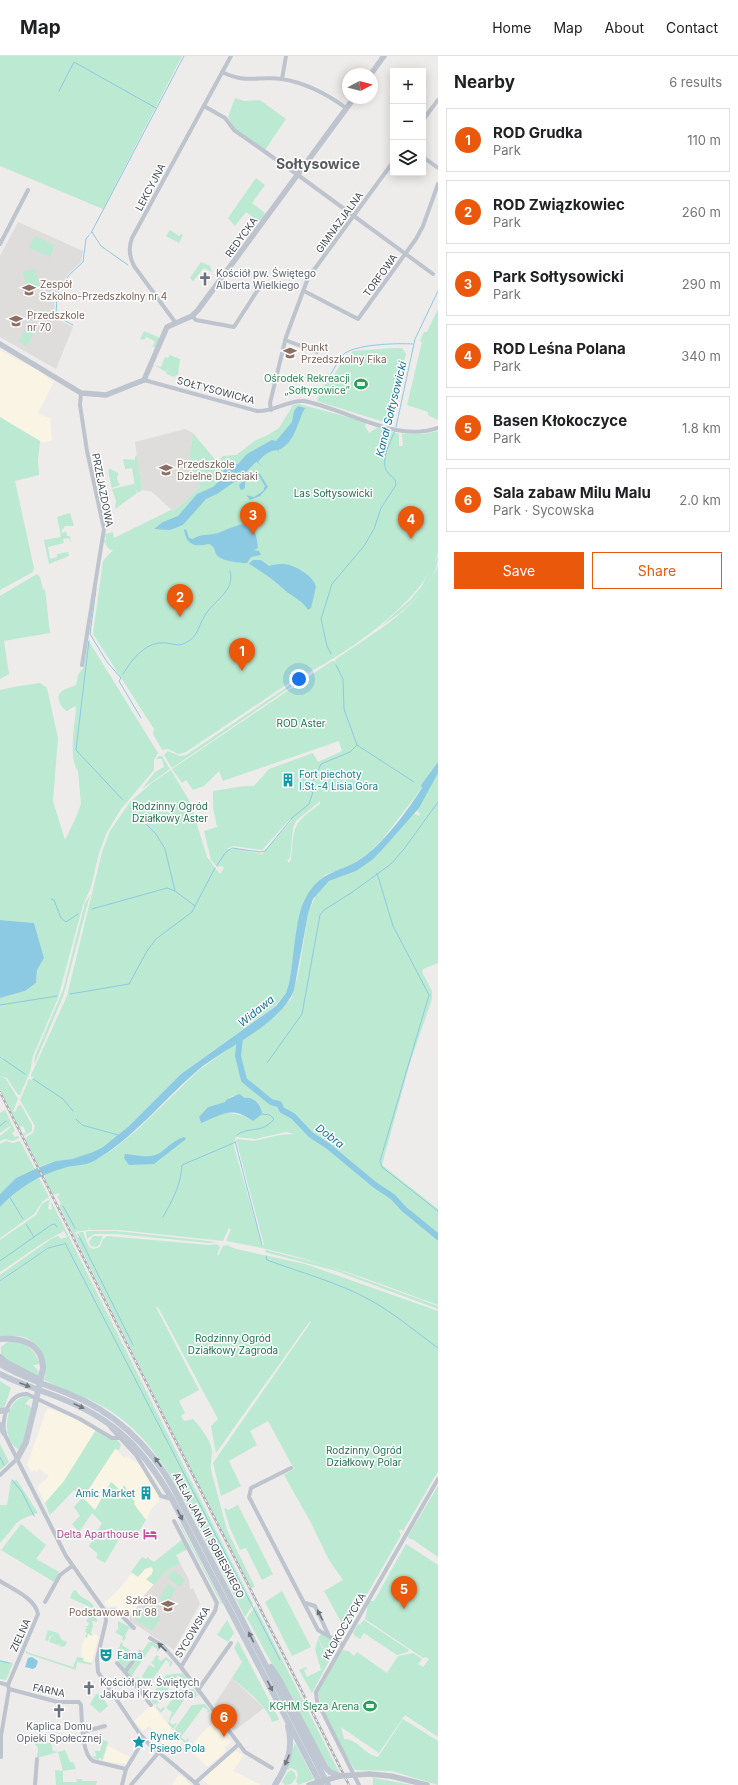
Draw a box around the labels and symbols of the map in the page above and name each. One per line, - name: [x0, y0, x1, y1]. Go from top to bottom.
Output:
- north arrow: [342, 68, 378, 104]
- district label: Sołtysowice: [276, 155, 360, 172]
- street label: LEKCYJNA: [133, 161, 168, 213]
- street label: GIMNAZJALNA: [313, 189, 365, 255]
- street label: REDYCKA: [222, 215, 260, 259]
- street label: TORFOWA: [360, 251, 400, 299]
- place label: Kościół pw. Świętego Alberta Wielkiego: [216, 266, 316, 291]
- church icon: Kościół pw. Świętego Alberta Wielkiego: [197, 271, 213, 287]
- place label: Zespół Szkolno-Przedszkolny nr 4: [40, 278, 167, 302]
- school or university icon: Zespół Szkolno-Przedszkolny nr 4: [21, 282, 37, 298]
- place label: Przedszkole nr 70: [27, 309, 85, 333]
- school or university icon: Przedszkole nr 70: [8, 313, 24, 329]
- place label: Punkt Przedszkolny Fika: [301, 341, 387, 365]
- school or university icon: Punkt Przedszkolny Fika: [282, 345, 298, 361]
- water label: Kanał Sołtysowicki: [372, 359, 410, 458]
- place label: Ośrodek Rekreacji „Sołtysowice”: [264, 372, 350, 396]
- street label: SOŁTYSOWICKA: [176, 374, 256, 406]
- sports icon: Ośrodek Rekreacji „Sołtysowice”: [353, 376, 369, 392]
- street label: PRZEJAZDOWA: [90, 452, 116, 528]
- place label: Przedszkole Dzielne Dzieciaki: [177, 458, 258, 482]
- school or university icon: Przedszkole Dzielne Dzieciaki: [158, 462, 174, 478]
- park label: Las Sołtysowicki: [294, 487, 372, 499]
- pin: 3: [240, 502, 266, 535]
- pin: 4: [398, 506, 424, 539]
- pin: 2: [167, 584, 193, 617]
- pin: 1: [229, 638, 255, 671]
- your location: [289, 669, 309, 689]
- park label: ROD Aster: [276, 717, 326, 729]
- place label: Fort piechoty I.St.-4 Lisia Góra: [299, 768, 378, 792]
- building icon: Fort piechoty I.St.-4 Lisia Góra: [280, 772, 296, 788]
- park label: Rodzinny Ogród Działkowy Aster: [132, 800, 208, 824]
- water label: Widawa: [235, 992, 277, 1030]
- water label: Dobra: [313, 1121, 347, 1151]
- park label: Rodzinny Ogród Działkowy Zagroda: [188, 1332, 278, 1356]
- one-way arrow: [20, 1383, 32, 1389]
- one-way arrow: [73, 1403, 84, 1409]
- park label: Rodzinny Ogród Działkowy Polar: [326, 1444, 402, 1468]
- one-way arrow: [154, 1457, 162, 1468]
- street label: ALEJA JANA III SOBIESKIEGO: [171, 1470, 247, 1600]
- building icon: Amic Market: [138, 1485, 154, 1501]
- place label: Amic Market: [75, 1487, 136, 1499]
- one-way arrow: [177, 1509, 184, 1521]
- hotel icon: Delta Aparthouse: [142, 1526, 158, 1542]
- place label: Delta Aparthouse: [57, 1528, 139, 1540]
- pin: 5: [391, 1576, 417, 1609]
- street label: KŁOKOCZYCKA: [320, 1590, 368, 1661]
- place label: Szkoła Podstawowa nr 98: [69, 1594, 157, 1618]
- school or university icon: Szkoła Podstawowa nr 98: [160, 1598, 176, 1614]
- street label: SYCOWSKA: [172, 1604, 212, 1660]
- one-way arrow: [316, 1610, 323, 1621]
- street label: ZIELNA: [7, 1616, 33, 1653]
- one-way arrow: [248, 1632, 255, 1643]
- one-way arrow: [157, 1642, 167, 1651]
- theatre icon: Fama: [98, 1647, 114, 1663]
- place label: Fama: [117, 1649, 143, 1661]
- place label: Kościół pw. Świętych Jakuba i Krzysztofa: [100, 1675, 200, 1700]
- church icon: Kościół pw. Świętych Jakuba i Krzysztofa: [81, 1680, 97, 1696]
- one-way arrow: [266, 1680, 273, 1691]
- street label: FARNA: [32, 1681, 66, 1699]
- sports icon: KGHM Ślęza Arena: [362, 1698, 378, 1714]
- place label: KGHM Ślęza Arena: [270, 1699, 359, 1712]
- church icon: Kaplica Domu Opieki Społecznej: [51, 1703, 67, 1719]
- pin: 6: [211, 1704, 237, 1737]
- place label: Kaplica Domu Opieki Społecznej: [17, 1720, 101, 1744]
- place label: Rynek Psiego Pola: [150, 1730, 205, 1754]
- place icon: Rynek Psiego Pola: [131, 1734, 147, 1750]
- one-way arrow: [284, 1754, 290, 1766]

